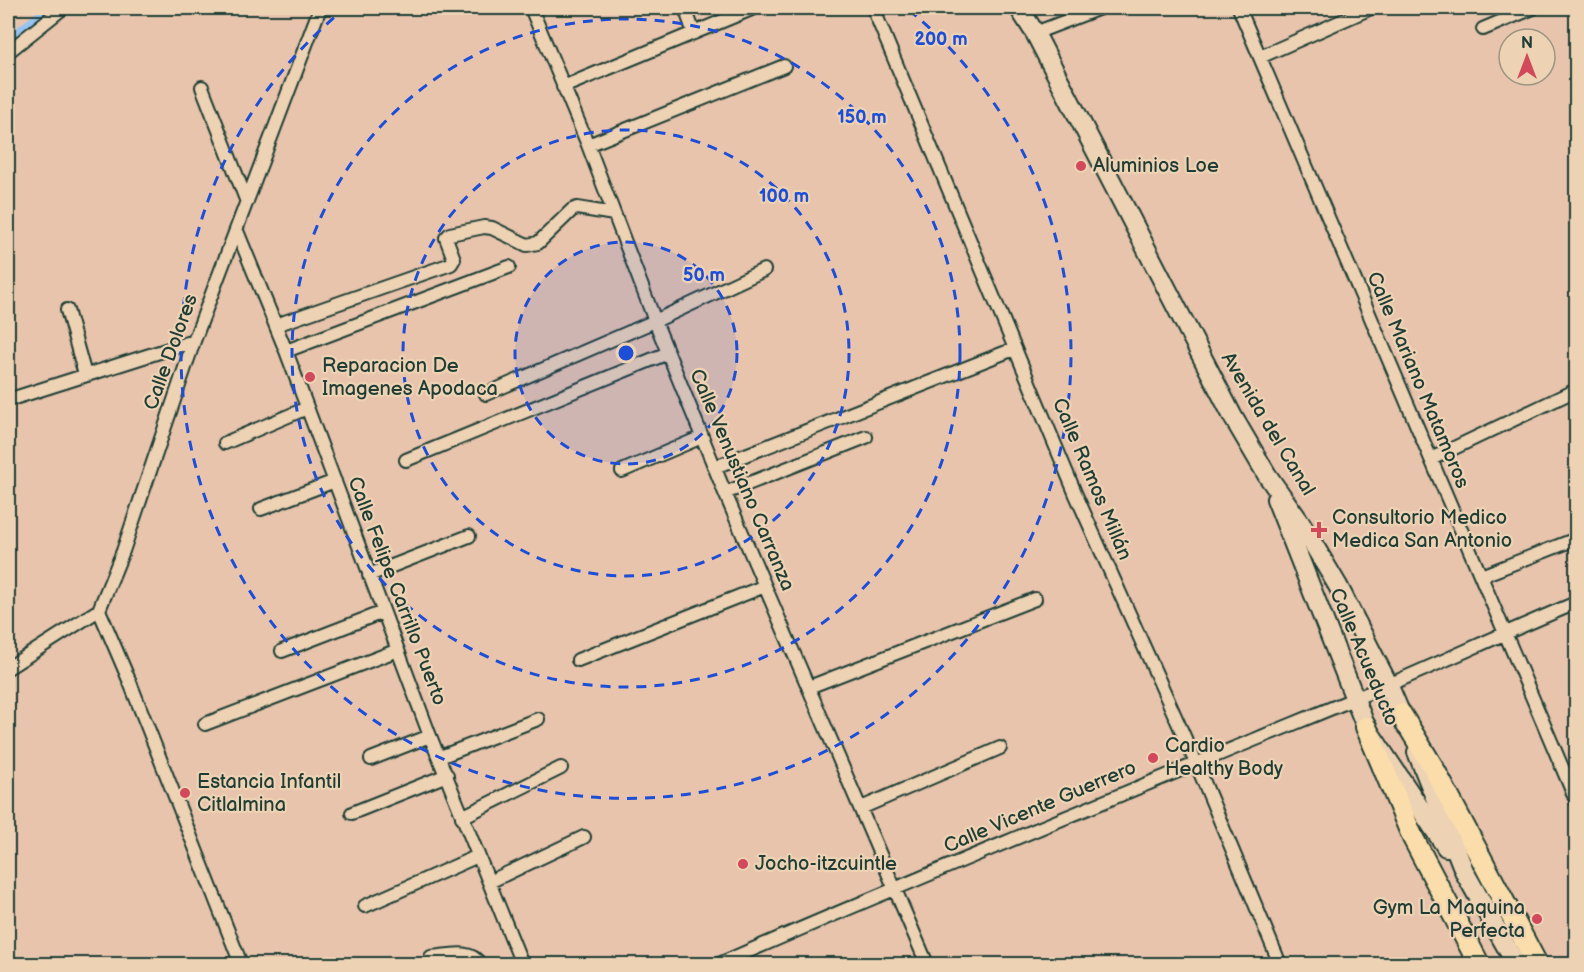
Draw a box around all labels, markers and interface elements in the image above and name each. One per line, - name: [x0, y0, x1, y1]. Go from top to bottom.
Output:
- north arrow: [1497, 27, 1557, 87]
- text: 200 m: [914, 29, 968, 50]
- text: N: [1521, 34, 1533, 53]
- text: 150 m: [837, 107, 887, 128]
- place label: Aluminios Loe: [1093, 154, 1219, 178]
- marker: Aluminios Loe: [1074, 159, 1088, 173]
- text: 100 m: [759, 186, 809, 207]
- text: 50 m: [683, 265, 725, 286]
- street label: Calle Mariano Matamoros: [1361, 268, 1475, 492]
- street label: Calle Dolores: [139, 291, 203, 413]
- centre of rings: [616, 343, 636, 363]
- street label: Avenida del Canal: [1216, 348, 1320, 500]
- place label: Reparacion De Imagenes Apodaca: [322, 354, 498, 401]
- street label: Calle Venustiano Carranza: [684, 365, 800, 595]
- marker: Reparacion De Imagenes Apodaca: [303, 370, 317, 384]
- street label: Calle Ramos Millán: [1047, 394, 1137, 564]
- street label: Calle Felipe Carrillo Puerto: [342, 473, 452, 709]
- place label: Consultorio Medico Medica San Antonio: [1332, 506, 1512, 553]
- marker: Consultorio Medico Medica San Antonio: [1310, 521, 1328, 539]
- street label: Calle Acueducto: [1324, 585, 1404, 729]
- place label: Cardio Healthy Body: [1165, 734, 1283, 781]
- marker: Cardio Healthy Body: [1146, 751, 1160, 765]
- street label: Calle Vicente Guerrero: [940, 756, 1140, 858]
- place label: Estancia Infantil Citlalmina: [197, 770, 341, 817]
- marker: Estancia Infantil Citlalmina: [178, 786, 192, 800]
- place label: Jocho-itzcuintle: [755, 852, 897, 876]
- marker: Jocho-itzcuintle: [736, 857, 750, 871]
- place label: Gym La Maquina Perfecta: [1373, 896, 1525, 943]
- marker: Gym La Maquina Perfecta: [1530, 912, 1544, 926]

